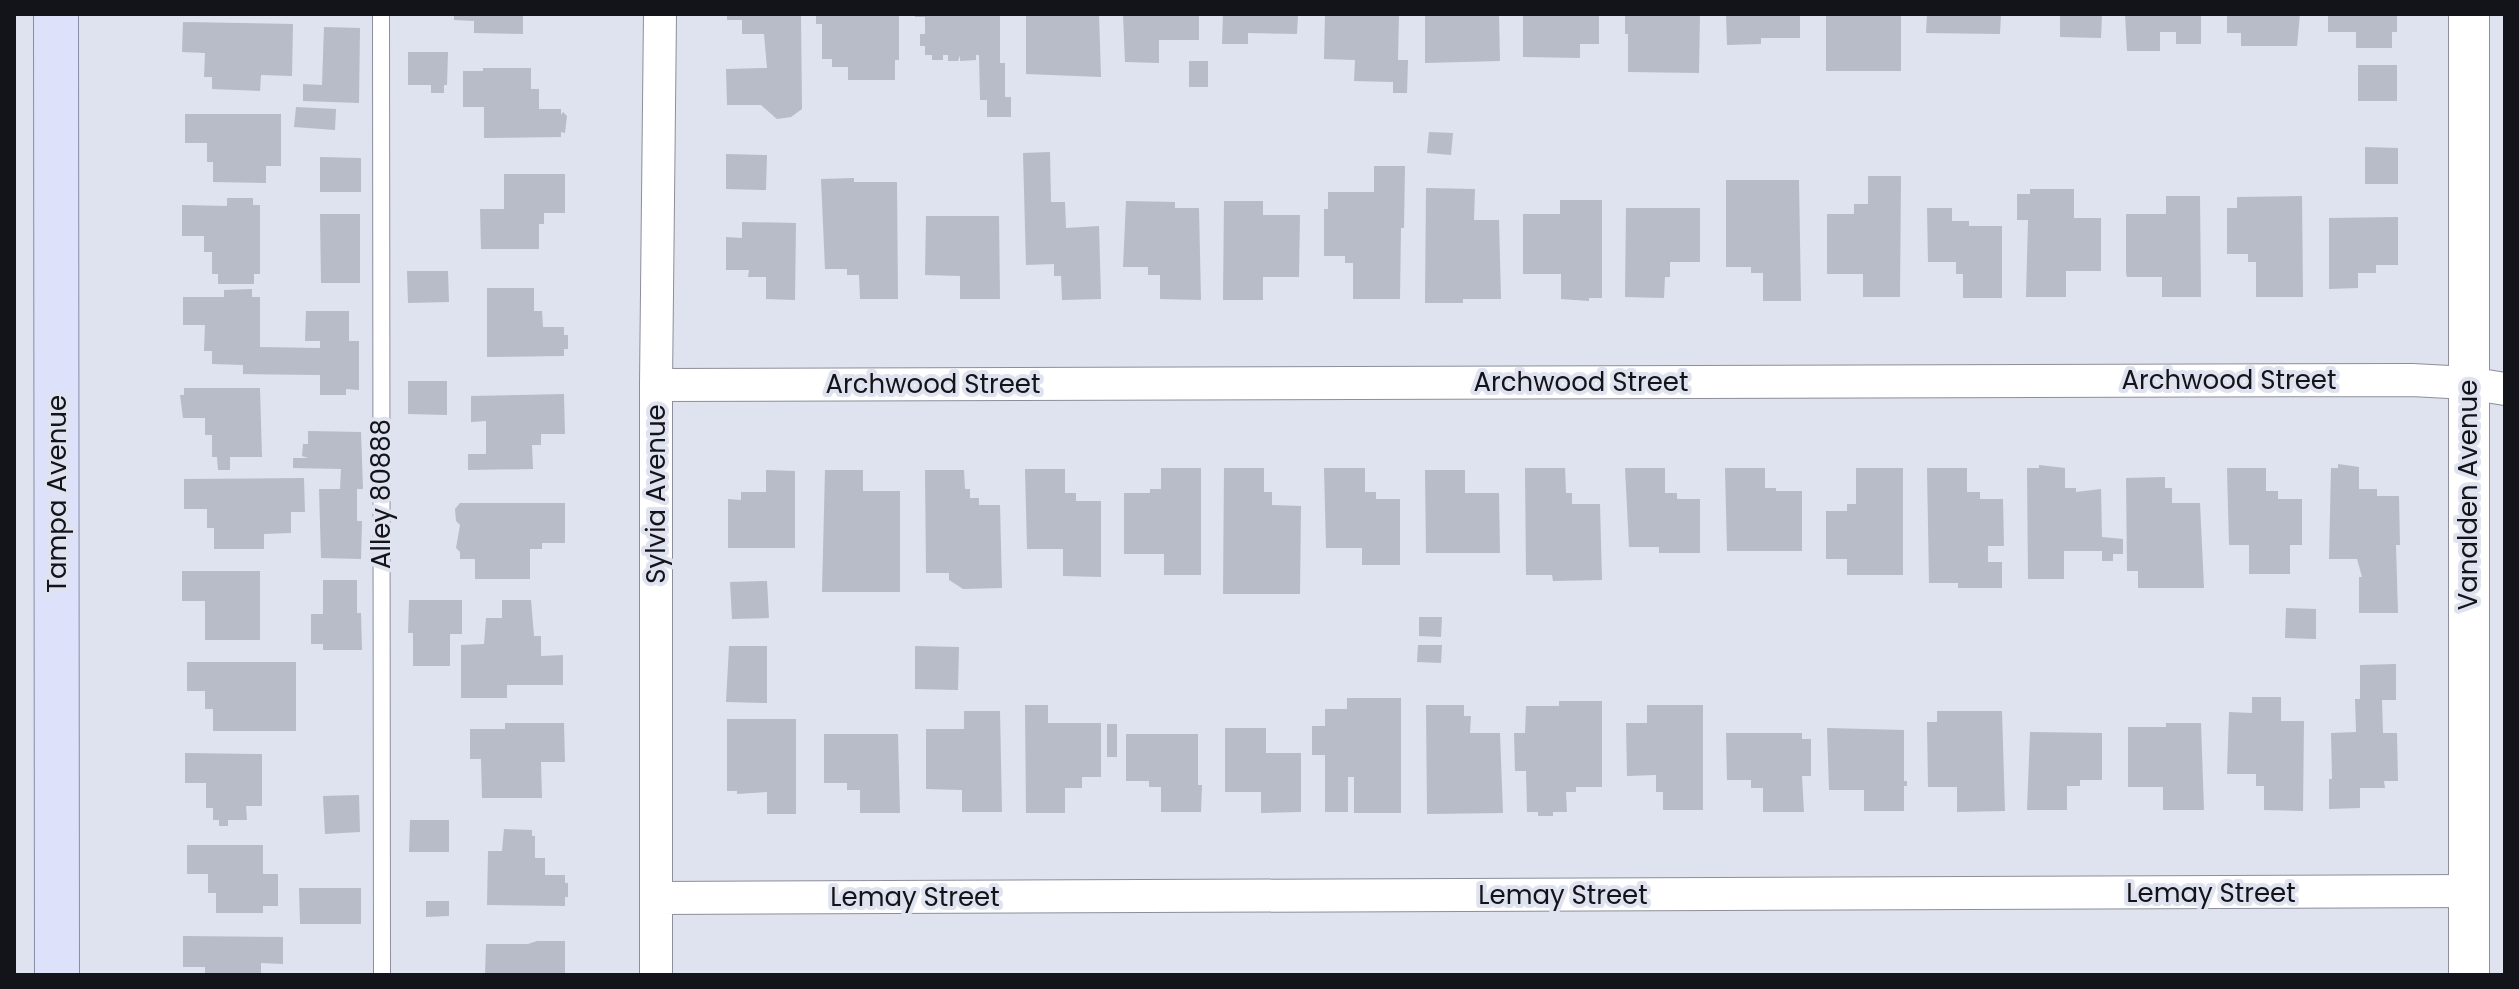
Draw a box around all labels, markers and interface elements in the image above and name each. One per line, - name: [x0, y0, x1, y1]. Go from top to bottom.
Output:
- street label: Archwood Street: [2122, 362, 2336, 398]
- street label: Archwood Street: [1474, 364, 1688, 400]
- street label: Archwood Street: [826, 366, 1040, 402]
- street label: Vanalden Avenue: [2450, 380, 2486, 610]
- street label: Tampa Avenue: [39, 395, 75, 593]
- street label: Sylvia Avenue: [638, 404, 674, 584]
- street label: Alley 80888: [363, 419, 399, 569]
- street label: Lemay Street: [2126, 875, 2296, 911]
- street label: Lemay Street: [1478, 877, 1648, 913]
- street label: Lemay Street: [830, 879, 1000, 915]

